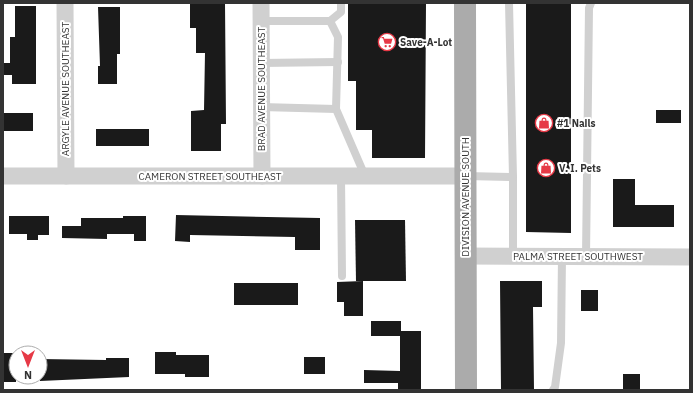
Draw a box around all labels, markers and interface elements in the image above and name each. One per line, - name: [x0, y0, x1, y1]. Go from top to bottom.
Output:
- street label: ARGYLE AVENUE SOUTHEAST: [59, 21, 72, 156]
- street label: BRAD AVENUE SOUTHEAST: [255, 26, 268, 151]
- supermarket icon: Save-A-Lot: [377, 32, 397, 52]
- place label: Save-A-Lot: [400, 36, 452, 49]
- shop icon: #1 Nails: [534, 113, 554, 133]
- place label: #1 Nails: [557, 117, 596, 130]
- street label: DIVISION AVENUE SOUTH: [459, 137, 472, 257]
- shop icon: V. I. Pets: [536, 158, 556, 178]
- place label: V. I. Pets: [559, 162, 601, 175]
- street label: CAMERON STREET SOUTHEAST: [138, 170, 282, 183]
- street label: PALMA STREET SOUTHWEST: [513, 250, 643, 263]
- north arrow: [8, 345, 48, 385]
- text: N: [24, 368, 32, 382]

